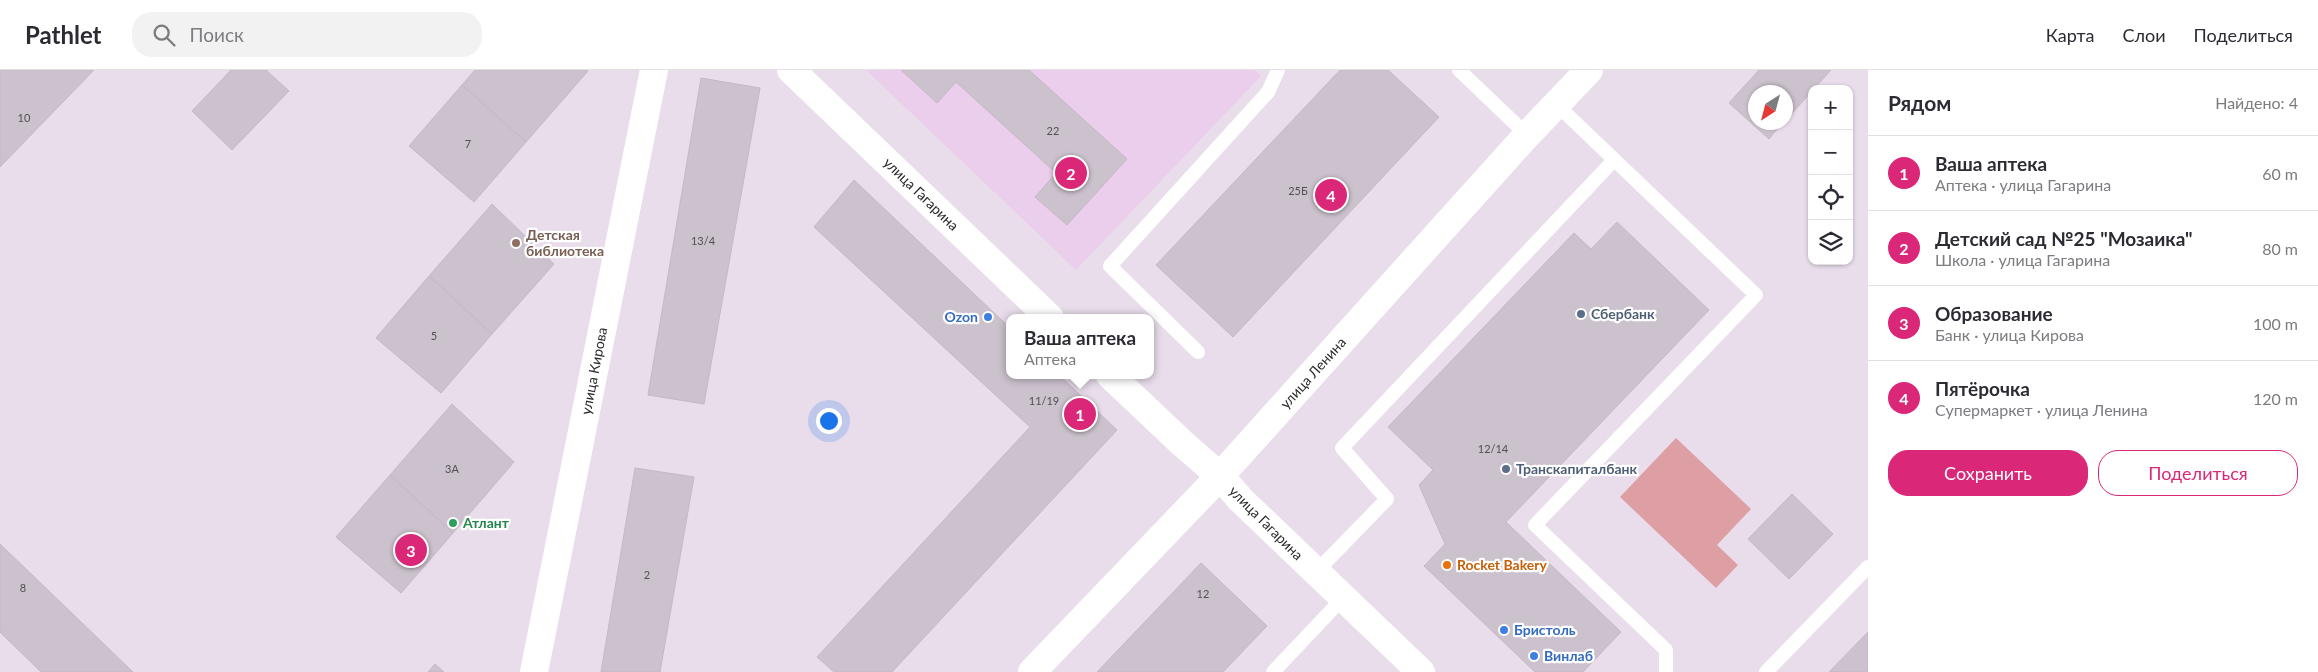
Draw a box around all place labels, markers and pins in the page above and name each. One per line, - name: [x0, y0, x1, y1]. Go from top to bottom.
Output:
- pin: 2: [1055, 154, 1087, 192]
- pin: 4: [1315, 176, 1347, 214]
- place label: Детская библиотека: [526, 226, 604, 259]
- marker: Детская библиотека: [510, 237, 522, 249]
- place label: Сбербанк: [1591, 305, 1655, 322]
- place label: Ozon: [945, 308, 978, 325]
- marker: Сбербанк: [1575, 308, 1587, 320]
- marker: Ozon: [982, 311, 994, 323]
- pin: 1: [1064, 395, 1096, 433]
- place label: Транскапиталбанк: [1516, 460, 1638, 477]
- marker: Транскапиталбанк: [1500, 463, 1512, 475]
- place label: Атлант: [462, 514, 510, 531]
- marker: Атлант: [447, 517, 459, 529]
- pin: 3: [395, 531, 427, 569]
- place label: Rocket Bakery: [1457, 556, 1547, 573]
- marker: Rocket Bakery: [1441, 559, 1453, 571]
- place label: Бристоль: [1514, 621, 1576, 638]
- marker: Бристоль: [1498, 624, 1510, 636]
- place label: Винлаб: [1544, 647, 1593, 664]
- marker: Винлаб: [1528, 650, 1540, 662]

